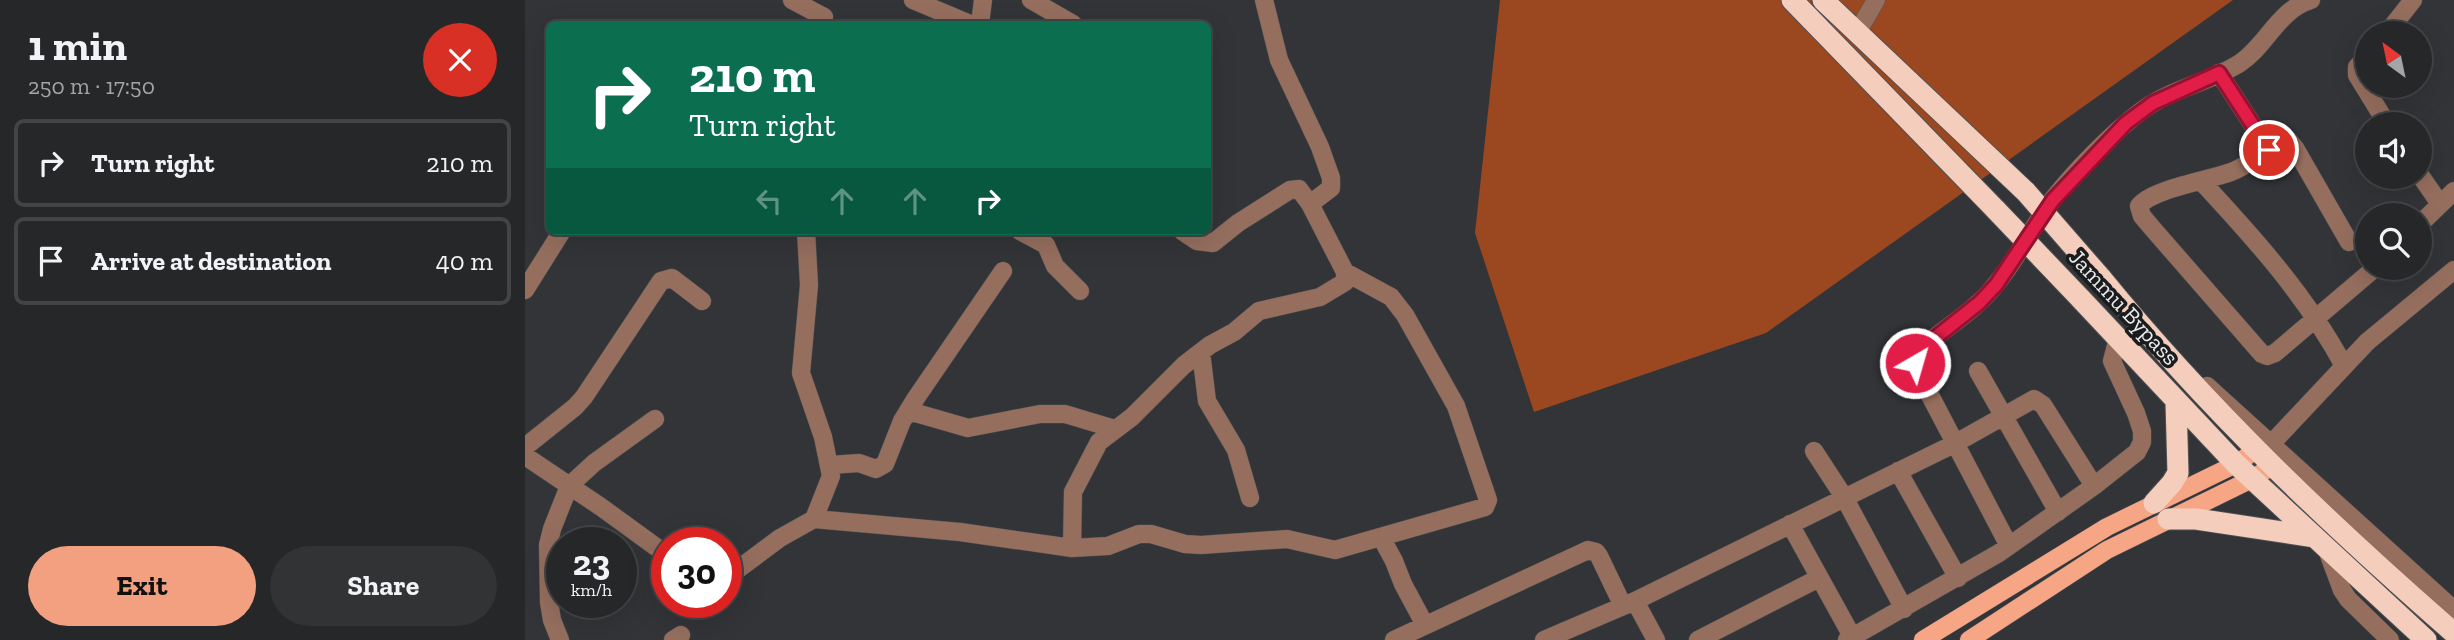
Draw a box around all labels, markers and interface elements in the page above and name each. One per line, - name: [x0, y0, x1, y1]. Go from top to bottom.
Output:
- text: 1 min: [28, 20, 127, 71]
- north arrow: [2355, 21, 2433, 98]
- map controls: [2355, 21, 2432, 280]
- button: close: [423, 23, 497, 97]
- text: 210 m: [689, 46, 815, 105]
- icon: right: [574, 49, 665, 140]
- text: 250 m · 17:50: [28, 72, 155, 100]
- text: Turn right: [689, 106, 836, 144]
- button: sound: [2355, 112, 2432, 189]
- pin: [2239, 120, 2299, 180]
- icon: arrive: [2250, 131, 2288, 169]
- icon: right: [32, 144, 70, 182]
- text: Turn right: [91, 147, 214, 179]
- text: 210 m: [426, 147, 493, 179]
- icon: left: [750, 182, 788, 220]
- icon: ahead: [823, 182, 861, 220]
- icon: ahead: [896, 182, 934, 220]
- icon: right: [969, 182, 1007, 220]
- button: search: [2355, 203, 2432, 280]
- icon: arrive: [32, 242, 70, 280]
- street label: Jammu Bypass: [2063, 243, 2185, 371]
- text: Arrive at destination: [91, 245, 331, 277]
- text: 40 m: [436, 245, 493, 277]
- position arrow: [1878, 326, 1952, 400]
- speed limit sign: 30: [651, 527, 742, 618]
- text: 23: [573, 542, 610, 584]
- button: Exit: [28, 546, 256, 626]
- button: Share: [270, 546, 497, 626]
- text: km/h: [571, 579, 612, 601]

